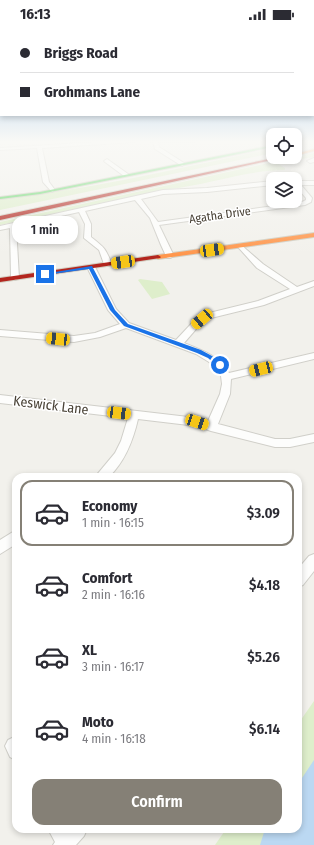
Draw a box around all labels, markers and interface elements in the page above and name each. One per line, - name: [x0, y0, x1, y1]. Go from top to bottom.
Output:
- text: 16:13: [20, 5, 51, 23]
- text: Briggs Road: [44, 44, 118, 62]
- text: Grohmans Lane: [44, 83, 140, 101]
- map controls: [266, 128, 302, 208]
- button: locate: [266, 128, 302, 164]
- button: layers: [266, 172, 302, 208]
- street label: Agatha Drive: [188, 204, 252, 226]
- callout: 1 min: [12, 216, 78, 244]
- text: 1 min: [31, 222, 59, 237]
- car: [199, 242, 225, 258]
- car: [110, 254, 136, 270]
- route end: [36, 265, 54, 283]
- car: [189, 307, 215, 331]
- car: [45, 332, 71, 346]
- route start: [211, 356, 229, 374]
- car: [248, 360, 274, 378]
- street label: Keswick Lane: [12, 392, 90, 419]
- car: [106, 406, 132, 420]
- car: [184, 413, 210, 431]
- icon: car: [34, 495, 70, 531]
- text: Economy: [82, 497, 137, 515]
- text: $3.09: [247, 504, 280, 522]
- text: 1 min · 16:15: [82, 515, 144, 530]
- icon: car: [34, 567, 70, 603]
- text: Comfort: [82, 569, 133, 587]
- text: $4.18: [249, 576, 280, 594]
- text: 2 min · 16:16: [82, 587, 145, 602]
- icon: car: [34, 639, 70, 675]
- text: XL: [82, 641, 97, 659]
- text: $5.26: [247, 648, 280, 666]
- text: 3 min · 16:17: [82, 659, 144, 674]
- icon: car: [34, 711, 70, 747]
- text: Moto: [82, 713, 114, 731]
- text: $6.14: [249, 720, 280, 738]
- text: 4 min · 16:18: [82, 731, 146, 746]
- button: Confirm: [32, 779, 282, 825]

